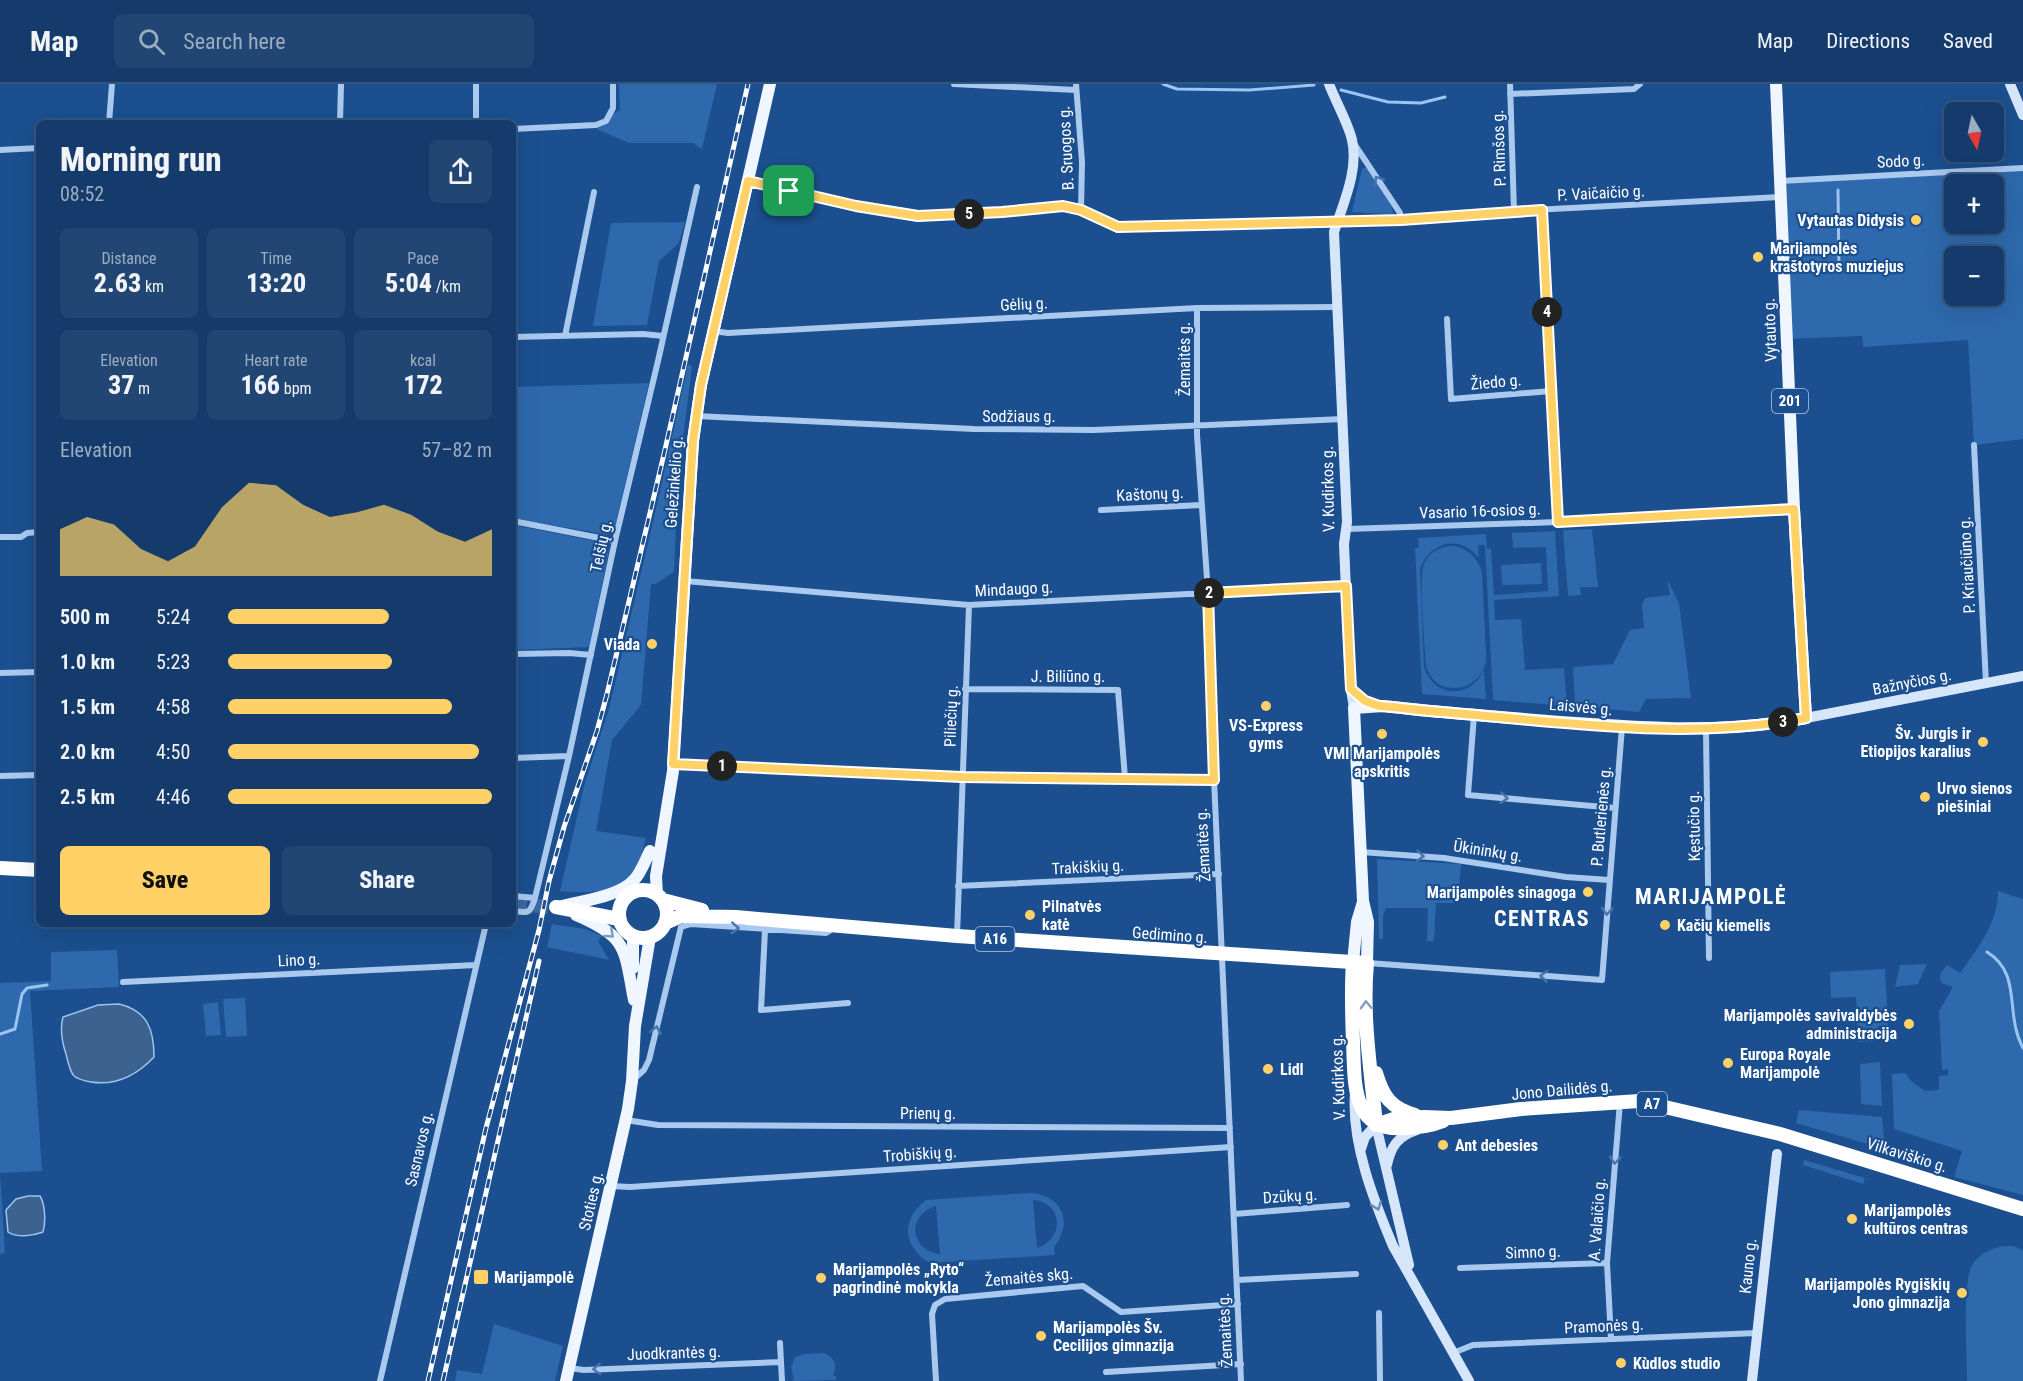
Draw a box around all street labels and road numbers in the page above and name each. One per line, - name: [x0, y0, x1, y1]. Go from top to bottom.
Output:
- street label: B. Sruogos g.: [1054, 105, 1078, 191]
- street label: P. Rimšos g.: [1488, 109, 1510, 187]
- street label: Sodo g.: [1876, 150, 1926, 172]
- street label: P. Vaičaičio g.: [1557, 181, 1645, 205]
- street label: Gėlių g.: [1000, 293, 1048, 315]
- street label: Vytauto g.: [1759, 298, 1781, 362]
- street label: Žemaitės g.: [1175, 322, 1194, 396]
- street label: Žiedo g.: [1470, 370, 1522, 394]
- road number: 201: [1772, 389, 1808, 413]
- street label: Sodžiaus g.: [982, 407, 1056, 426]
- street label: Geležinkelio g.: [661, 435, 687, 529]
- street label: V. Kudirkos g.: [1318, 446, 1338, 532]
- street label: Kaštonų g.: [1116, 483, 1184, 505]
- street label: Vasario 16-osios g.: [1419, 499, 1541, 523]
- street label: P. Kriaučiūno g.: [1955, 516, 1979, 614]
- street label: Telšių g.: [586, 518, 616, 574]
- street label: Mindaugo g.: [974, 577, 1054, 601]
- street label: Bažnyčios g.: [1871, 665, 1953, 699]
- street label: J. Biliūno g.: [1031, 667, 1105, 686]
- street label: Piliečių g.: [940, 685, 962, 747]
- street label: Laisvės g.: [1549, 695, 1613, 719]
- street label: P. Butlerienės g.: [1587, 765, 1615, 867]
- street label: Kęstučio g.: [1684, 791, 1704, 861]
- street label: Žemaitės g.: [1192, 807, 1214, 883]
- street label: Ūkininkų g.: [1452, 836, 1524, 866]
- street label: Trakiškių g.: [1051, 856, 1125, 878]
- street label: Gedimino g.: [1132, 923, 1208, 947]
- road number: A16: [976, 927, 1014, 951]
- street label: Lino g.: [277, 949, 321, 971]
- street label: V. Kudirkos g.: [1327, 1034, 1349, 1120]
- street label: Jono Dailidės g.: [1511, 1076, 1613, 1104]
- road number: A7: [1637, 1092, 1667, 1116]
- street label: Prienų g.: [900, 1104, 956, 1123]
- street label: Sasnavos g.: [401, 1110, 437, 1188]
- street label: Vilkaviškio g.: [1864, 1134, 1950, 1176]
- street label: Trobiškių g.: [883, 1142, 957, 1166]
- street label: Stoties g.: [575, 1170, 607, 1232]
- street label: A. Valaičio g.: [1585, 1177, 1609, 1261]
- street label: Dzūkų g.: [1262, 1185, 1318, 1207]
- street label: Kauno g.: [1736, 1237, 1760, 1295]
- street label: Simno g.: [1505, 1242, 1561, 1262]
- street label: Žemaitės skg.: [984, 1264, 1074, 1290]
- street label: Žemaitės g.: [1214, 1292, 1236, 1368]
- street label: Pramonės g.: [1564, 1314, 1644, 1338]
- street label: Juodkrantės g.: [627, 1342, 721, 1364]

